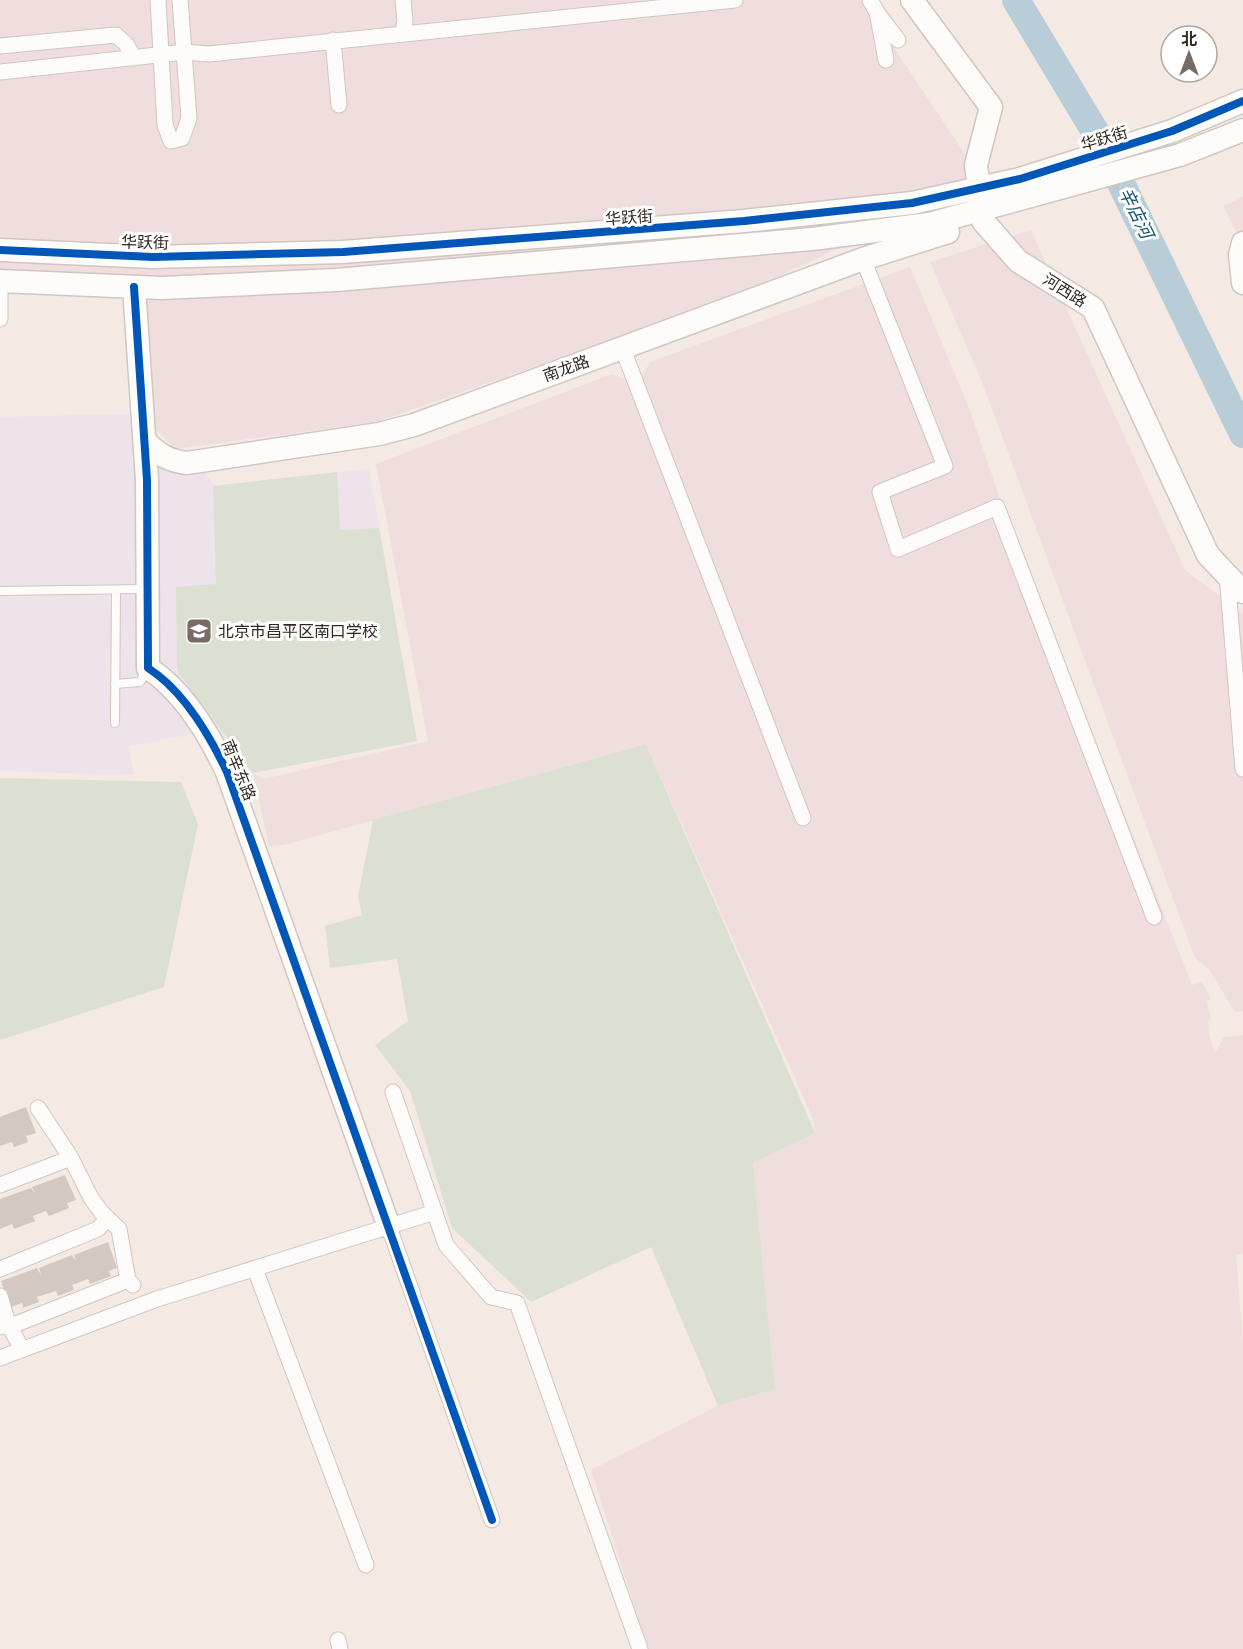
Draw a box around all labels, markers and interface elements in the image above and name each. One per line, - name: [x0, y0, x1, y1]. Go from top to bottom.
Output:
- north arrow: [1159, 24, 1219, 84]
- text: 北: [1181, 31, 1197, 48]
- street label: 华跃街: [1079, 123, 1130, 154]
- water label: 辛店河: [1115, 184, 1158, 244]
- street label: 华跃街: [604, 207, 654, 228]
- street label: 华跃街: [121, 234, 169, 251]
- street label: 河西路: [1040, 270, 1090, 310]
- street label: 南龙路: [541, 352, 592, 385]
- school or university icon: 北京市昌平区南口学校: [184, 616, 214, 646]
- place label: 北京市昌平区南口学校: [218, 623, 378, 640]
- street label: 南辛东路: [219, 737, 258, 803]

